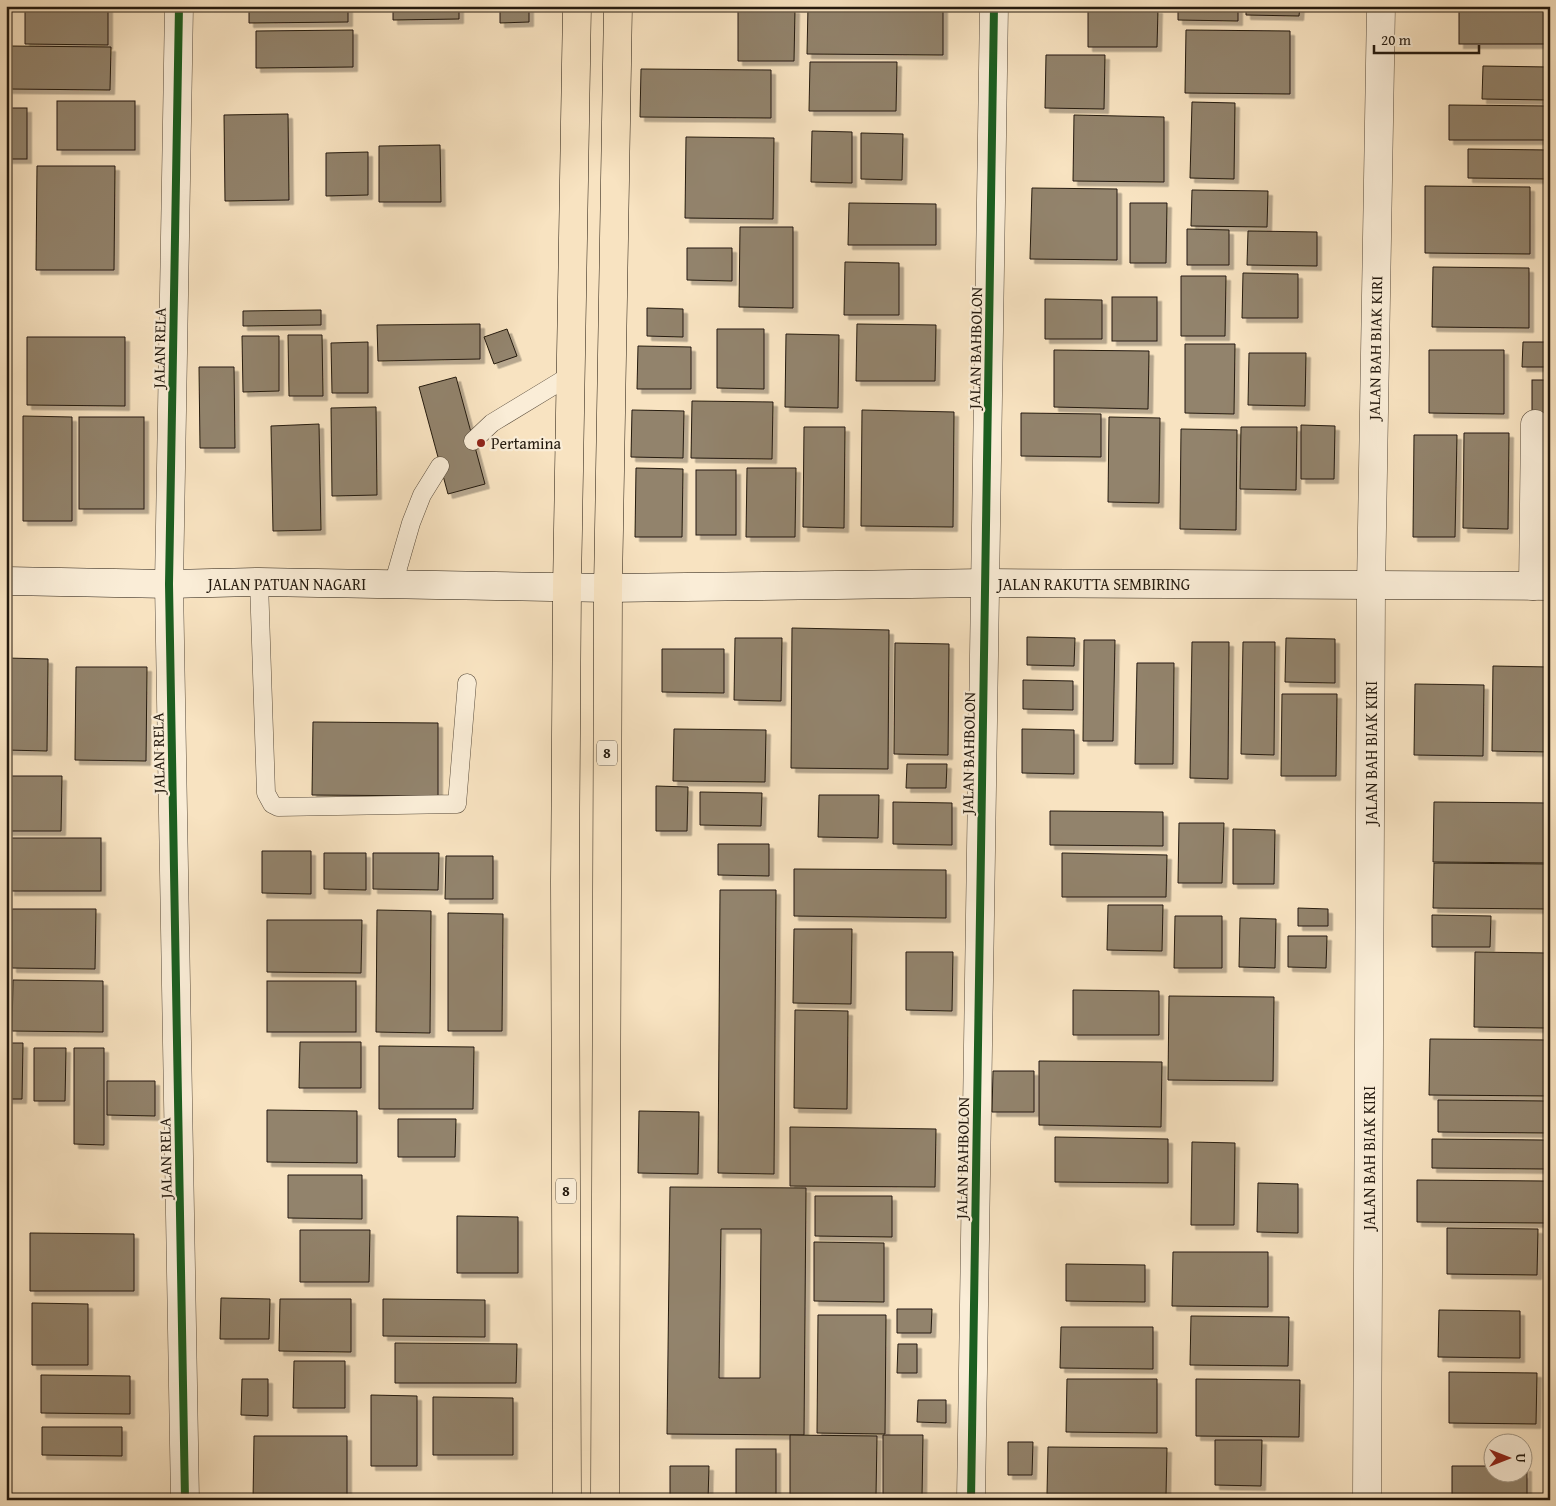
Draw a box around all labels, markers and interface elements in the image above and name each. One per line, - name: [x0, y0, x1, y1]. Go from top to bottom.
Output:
- scale bar: [1374, 22, 1478, 54]
- text: 20 m: [1381, 29, 1412, 50]
- street label: JALAN BAH BIAK KIRI: [1362, 276, 1388, 422]
- street label: JALAN BAHBOLON: [962, 286, 988, 411]
- street label: JALAN RELA: [146, 307, 172, 391]
- place label: Pertamina: [491, 431, 561, 455]
- marker: Pertamina: [475, 437, 487, 449]
- street label: JALAN PATUAN NAGARI: [206, 572, 366, 596]
- street label: JALAN RAKUTTA SEMBIRING: [996, 572, 1191, 596]
- street label: JALAN BAH BIAK KIRI: [1359, 681, 1383, 827]
- street label: JALAN BAHBOLON: [955, 691, 981, 816]
- street label: JALAN RELA: [145, 712, 171, 796]
- road number: 8: [597, 740, 617, 766]
- street label: JALAN BAH BIAK KIRI: [1357, 1086, 1381, 1232]
- street label: JALAN BAHBOLON: [949, 1096, 975, 1221]
- street label: JALAN RELA: [152, 1117, 178, 1201]
- road number: 8: [556, 1178, 576, 1204]
- north arrow: [1484, 1434, 1534, 1484]
- text: U: [1511, 1453, 1531, 1463]

